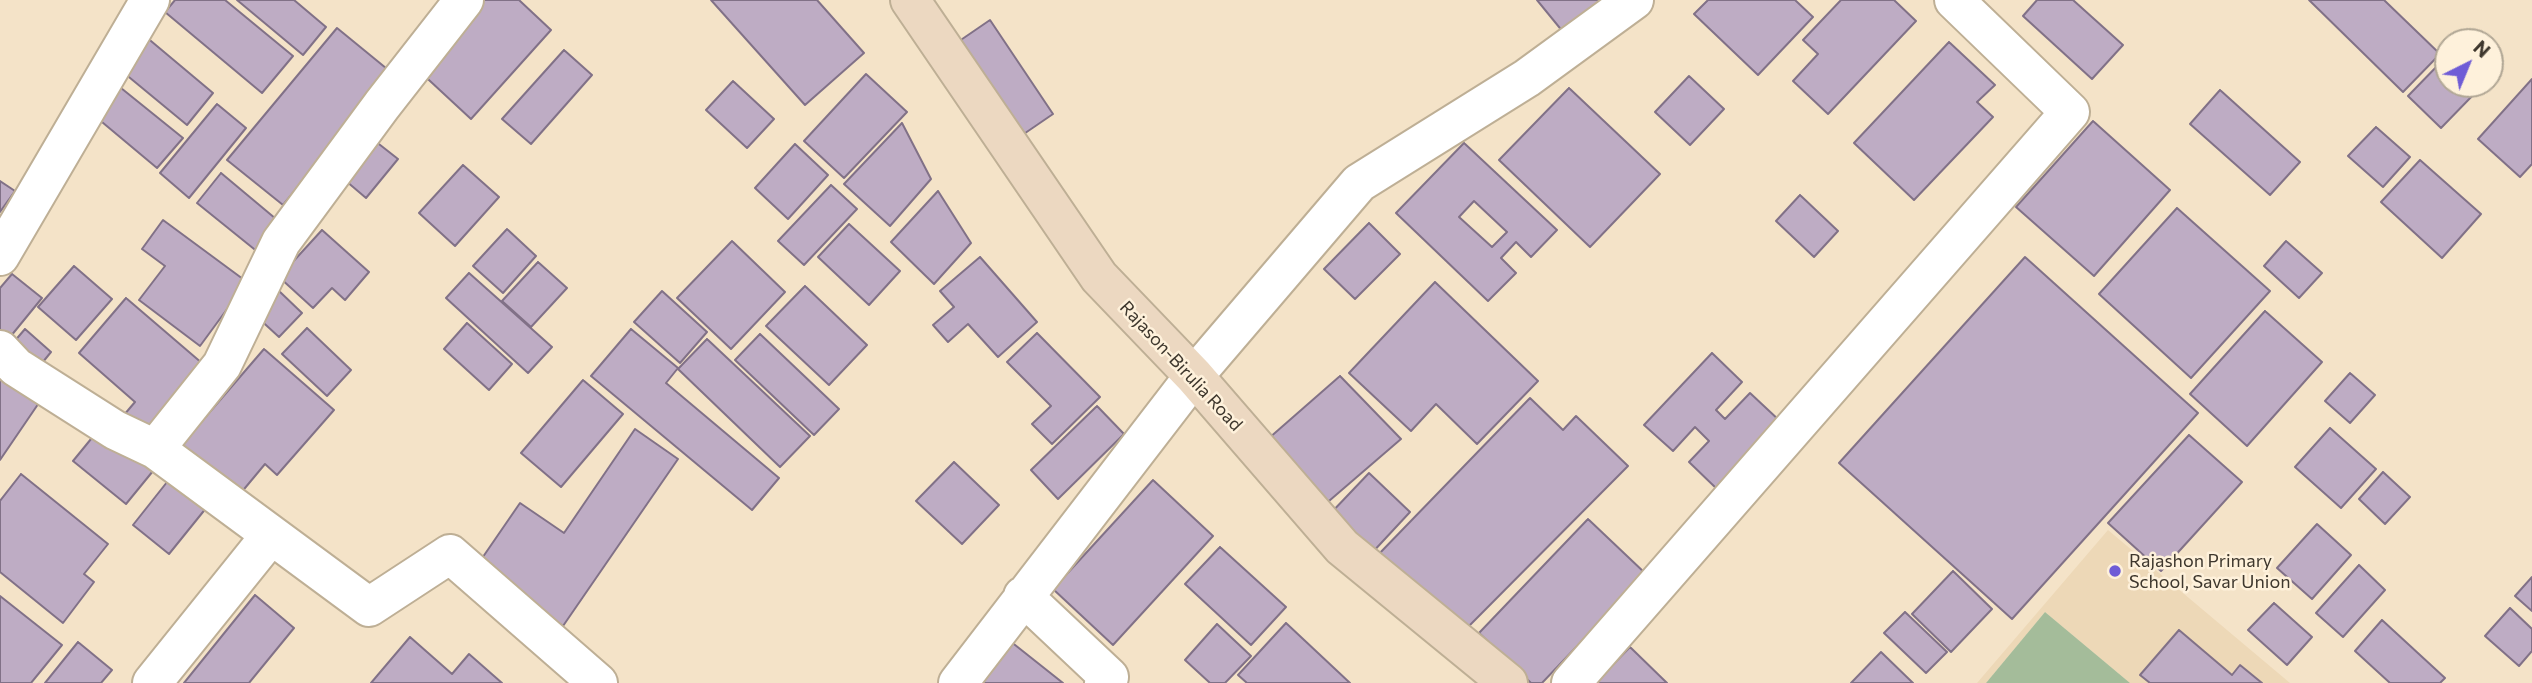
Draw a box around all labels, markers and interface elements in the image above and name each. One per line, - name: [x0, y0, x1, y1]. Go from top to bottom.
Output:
- north arrow: [2434, 28, 2504, 98]
- text: N: [2469, 35, 2495, 62]
- street label: Rajason-Birulia Road: [1115, 297, 1247, 435]
- place label: Rajashon Primary School, Savar Union: [2129, 550, 2290, 592]
- marker: Rajashon Primary School, Savar Union: [2107, 563, 2123, 579]

